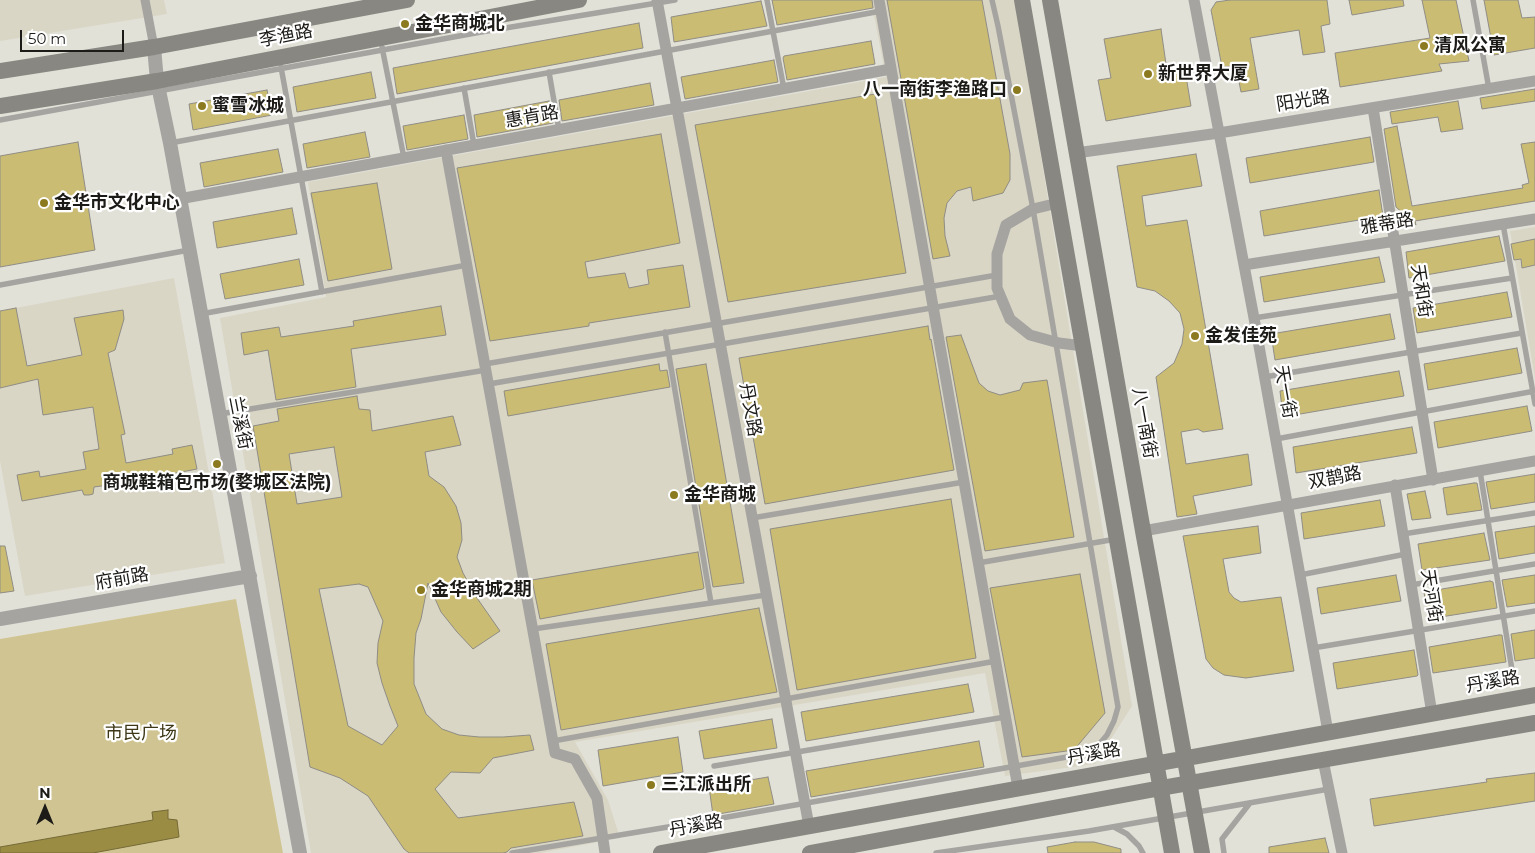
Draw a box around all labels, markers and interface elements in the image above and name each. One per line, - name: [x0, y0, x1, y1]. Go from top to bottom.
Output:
- place label: 金华商城北: [415, 13, 505, 35]
- marker: 金华商城北: [399, 18, 411, 30]
- scale bar: [22, 20, 126, 52]
- street label: 李渔路: [257, 20, 315, 52]
- text: 50 m: [28, 29, 66, 48]
- place label: 清风公寓: [1434, 35, 1506, 57]
- marker: 清风公寓: [1418, 40, 1430, 52]
- place label: 新世界大厦: [1158, 63, 1248, 85]
- marker: 新世界大厦: [1142, 68, 1154, 80]
- place label: 八一南街李渔路口: [863, 79, 1007, 101]
- marker: 八一南街李渔路口: [1011, 84, 1023, 96]
- street label: 阳光路: [1275, 86, 1331, 116]
- place label: 蜜雪冰城: [212, 95, 284, 117]
- marker: 蜜雪冰城: [196, 100, 208, 112]
- street label: 惠肯路: [504, 102, 560, 132]
- place label: 金华市文化中心: [54, 192, 180, 214]
- marker: 金华市文化中心: [38, 197, 50, 209]
- street label: 雅蒂路: [1359, 209, 1415, 239]
- street label: 天和街: [1406, 263, 1436, 319]
- place label: 金发佳苑: [1205, 325, 1277, 347]
- marker: 金发佳苑: [1189, 330, 1201, 342]
- street label: 天一街: [1270, 364, 1300, 420]
- street label: 丹文路: [735, 382, 765, 438]
- street label: 八一南街: [1127, 386, 1161, 460]
- street label: 兰溪街: [224, 394, 256, 452]
- marker: 商城鞋箱包市场(婺城区法院): [211, 458, 223, 470]
- street label: 双鹊路: [1306, 462, 1364, 494]
- place label: 商城鞋箱包市场(婺城区法院): [103, 472, 331, 494]
- place label: 金华商城: [684, 484, 756, 506]
- marker: 金华商城: [668, 489, 680, 501]
- street label: 府前路: [94, 564, 150, 594]
- street label: 天河街: [1416, 568, 1446, 624]
- place label: 金华商城2期: [431, 579, 532, 601]
- marker: 金华商城2期: [415, 584, 427, 596]
- street label: 丹溪路: [1465, 667, 1521, 697]
- park label: 市民广场: [105, 723, 177, 745]
- street label: 丹溪路: [1066, 739, 1122, 769]
- place label: 三江派出所: [661, 774, 751, 796]
- marker: 三江派出所: [645, 779, 657, 791]
- north arrow: [20, 783, 70, 833]
- text: N: [39, 784, 51, 802]
- street label: 丹溪路: [668, 811, 724, 841]

